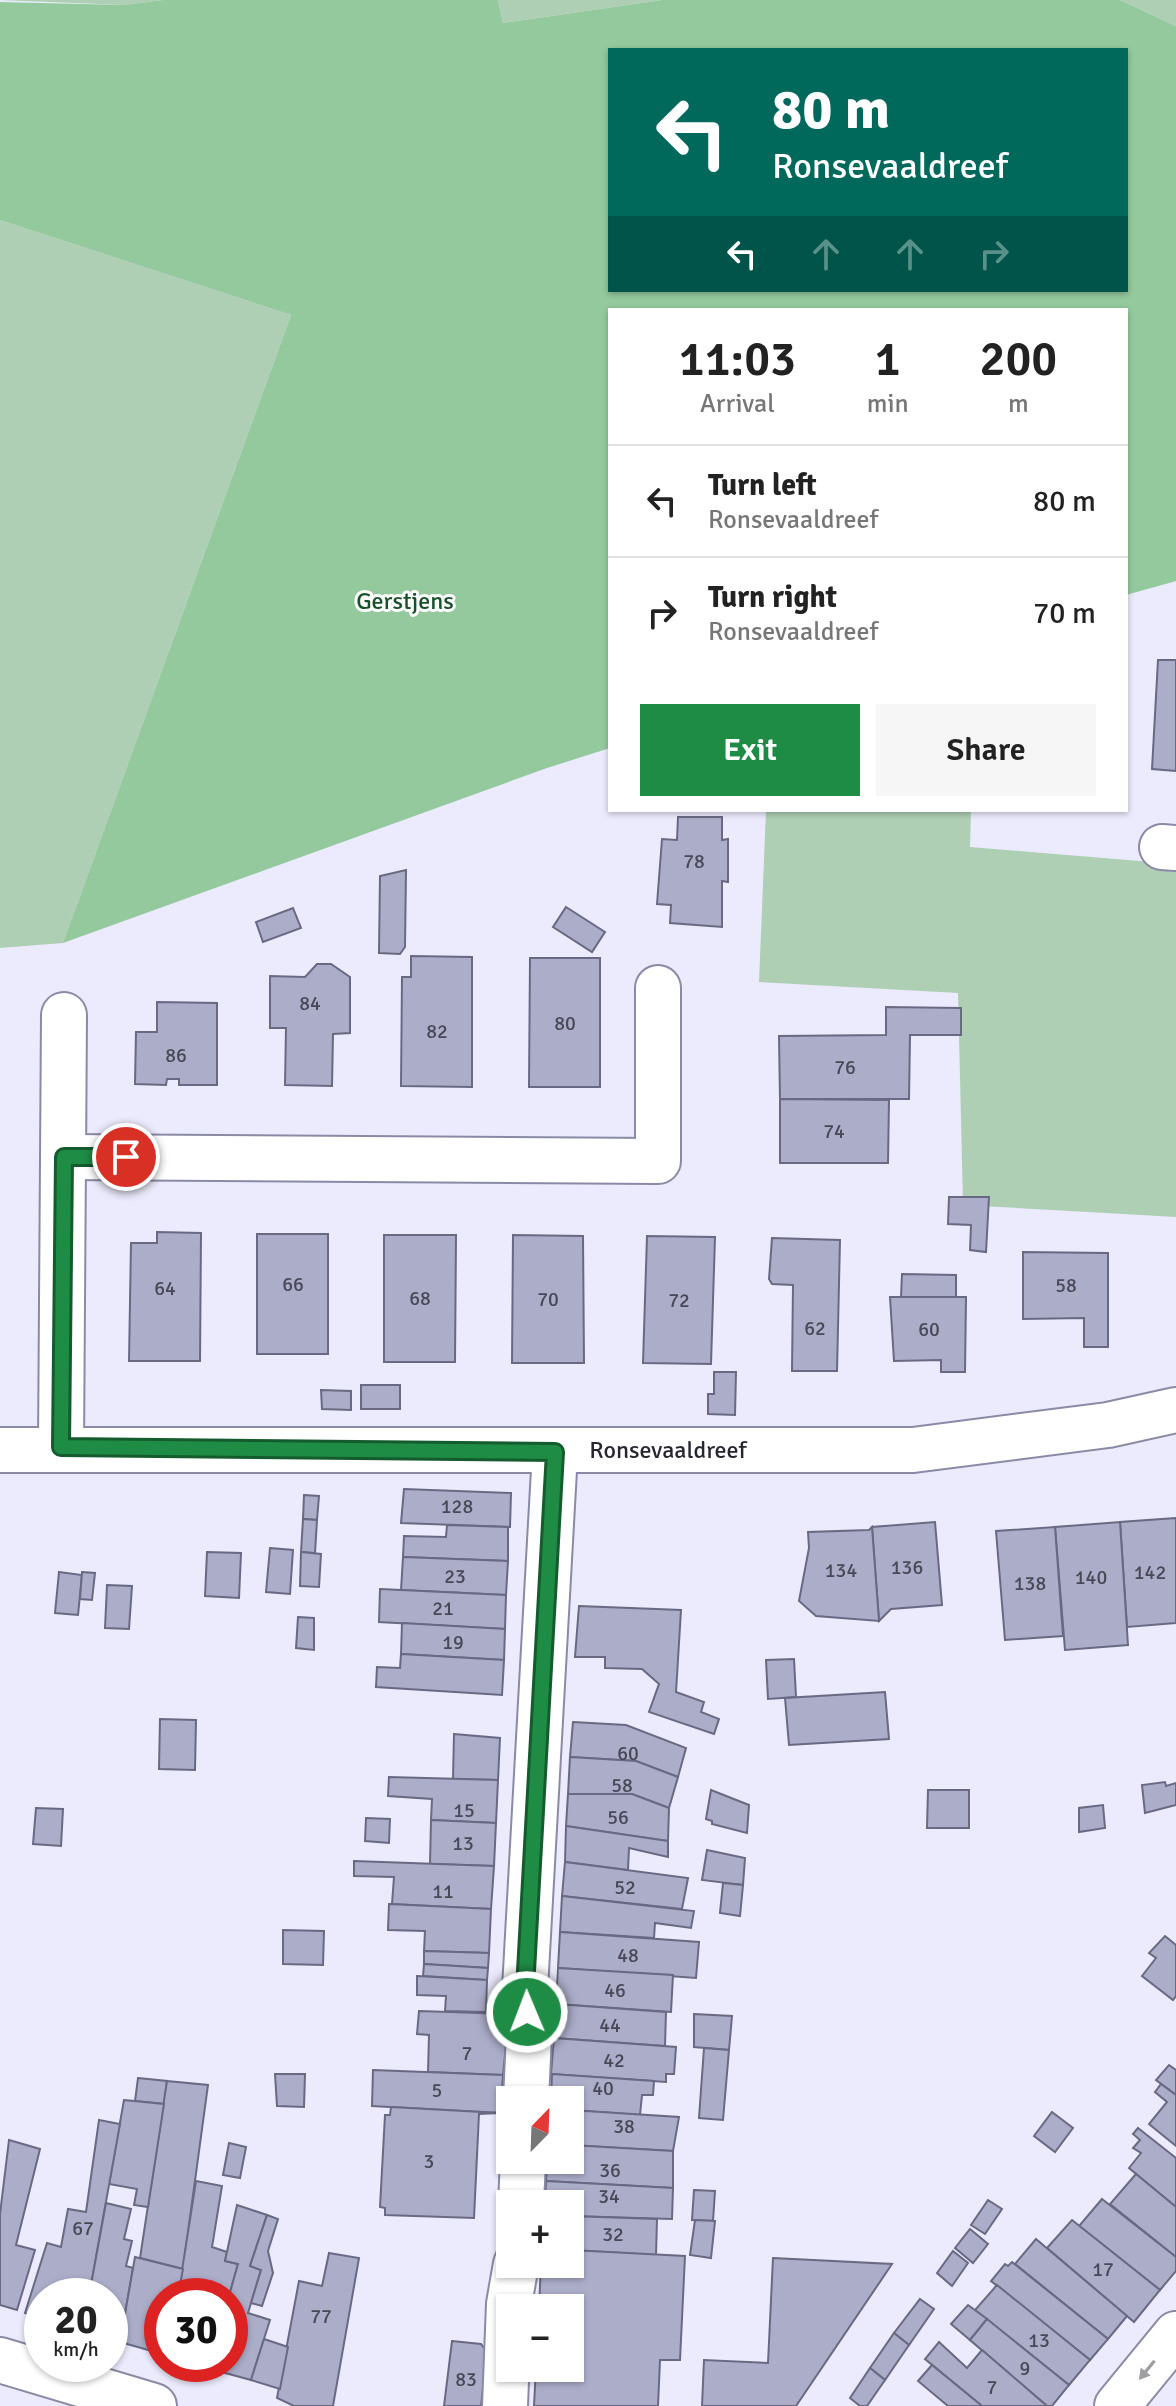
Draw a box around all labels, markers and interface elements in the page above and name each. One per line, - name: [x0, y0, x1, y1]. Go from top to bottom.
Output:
- text: 80 m: [772, 75, 890, 144]
- icon: left: [640, 80, 744, 184]
- text: Ronsevaaldreef: [772, 144, 1008, 189]
- icon: left: [720, 232, 764, 276]
- icon: ahead: [804, 232, 848, 276]
- icon: ahead: [888, 232, 932, 276]
- icon: right: [972, 232, 1016, 276]
- text: 11:03: [679, 330, 796, 389]
- text: 1: [875, 330, 901, 389]
- text: 200: [979, 330, 1057, 389]
- text: Arrival: [700, 388, 775, 420]
- text: min: [867, 388, 909, 420]
- text: m: [1008, 388, 1029, 420]
- text: Turn left: [708, 467, 817, 504]
- icon: left: [640, 479, 684, 523]
- text: 80 m: [1033, 483, 1096, 520]
- text: Ronsevaaldreef: [708, 504, 878, 536]
- text: Turn right: [708, 579, 837, 616]
- park label: Gerstjens: [356, 586, 454, 616]
- icon: right: [640, 591, 684, 635]
- text: 70 m: [1033, 595, 1096, 632]
- text: Ronsevaaldreef: [708, 616, 878, 648]
- button: Exit: [640, 704, 860, 796]
- button: Share: [876, 704, 1096, 796]
- house number: 78: [683, 849, 705, 874]
- house number: 84: [299, 991, 321, 1016]
- house number: 80: [554, 1011, 576, 1036]
- house number: 82: [426, 1019, 448, 1044]
- house number: 86: [165, 1043, 187, 1068]
- house number: 76: [834, 1055, 856, 1080]
- house number: 74: [823, 1119, 845, 1144]
- pin: [92, 1123, 160, 1191]
- icon: arrive: [104, 1135, 148, 1179]
- house number: 66: [282, 1272, 304, 1297]
- house number: 58: [1055, 1273, 1077, 1298]
- house number: 64: [154, 1276, 176, 1301]
- house number: 68: [409, 1286, 431, 1311]
- house number: 70: [537, 1287, 559, 1312]
- house number: 72: [668, 1288, 690, 1313]
- house number: 62: [804, 1316, 826, 1341]
- house number: 60: [918, 1317, 940, 1342]
- street label: Ronsevaaldreef: [589, 1435, 748, 1465]
- house number: 128: [441, 1494, 473, 1519]
- house number: 136: [891, 1555, 923, 1580]
- house number: 134: [825, 1558, 857, 1583]
- house number: 142: [1134, 1560, 1166, 1585]
- house number: 23: [444, 1564, 466, 1589]
- house number: 140: [1075, 1565, 1107, 1590]
- house number: 138: [1014, 1571, 1046, 1596]
- house number: 21: [432, 1596, 454, 1621]
- house number: 19: [442, 1630, 464, 1655]
- house number: 60: [617, 1741, 639, 1766]
- house number: 58: [611, 1773, 633, 1798]
- house number: 15: [453, 1798, 475, 1823]
- house number: 56: [607, 1805, 629, 1830]
- house number: 13: [452, 1831, 474, 1856]
- house number: 52: [614, 1875, 636, 1900]
- house number: 11: [432, 1879, 454, 1904]
- house number: 48: [617, 1943, 639, 1968]
- position arrow: [485, 1970, 569, 2054]
- house number: 46: [604, 1978, 626, 2003]
- house number: 44: [599, 2013, 621, 2038]
- house number: 7: [462, 2041, 472, 2066]
- house number: 42: [603, 2048, 625, 2073]
- house number: 40: [592, 2076, 614, 2101]
- house number: 5: [432, 2078, 442, 2103]
- north arrow: [496, 2086, 584, 2174]
- map controls: [496, 2086, 584, 2382]
- house number: 38: [613, 2114, 635, 2139]
- house number: 3: [424, 2149, 434, 2174]
- house number: 36: [599, 2158, 621, 2183]
- house number: 34: [598, 2184, 620, 2209]
- button: +: [496, 2190, 584, 2278]
- house number: 67: [72, 2216, 94, 2241]
- house number: 32: [602, 2222, 624, 2247]
- house number: 17: [1092, 2257, 1114, 2282]
- speed limit sign: 30: [144, 2278, 248, 2382]
- button: −: [496, 2294, 584, 2382]
- text: 20: [54, 2295, 98, 2345]
- house number: 77: [310, 2304, 332, 2329]
- house number: 13: [1028, 2328, 1050, 2353]
- text: km/h: [53, 2337, 99, 2362]
- house number: 9: [1020, 2356, 1030, 2381]
- one-way arrow: [1139, 2360, 1155, 2380]
- house number: 83: [455, 2367, 477, 2392]
- house number: 7: [987, 2375, 997, 2400]

